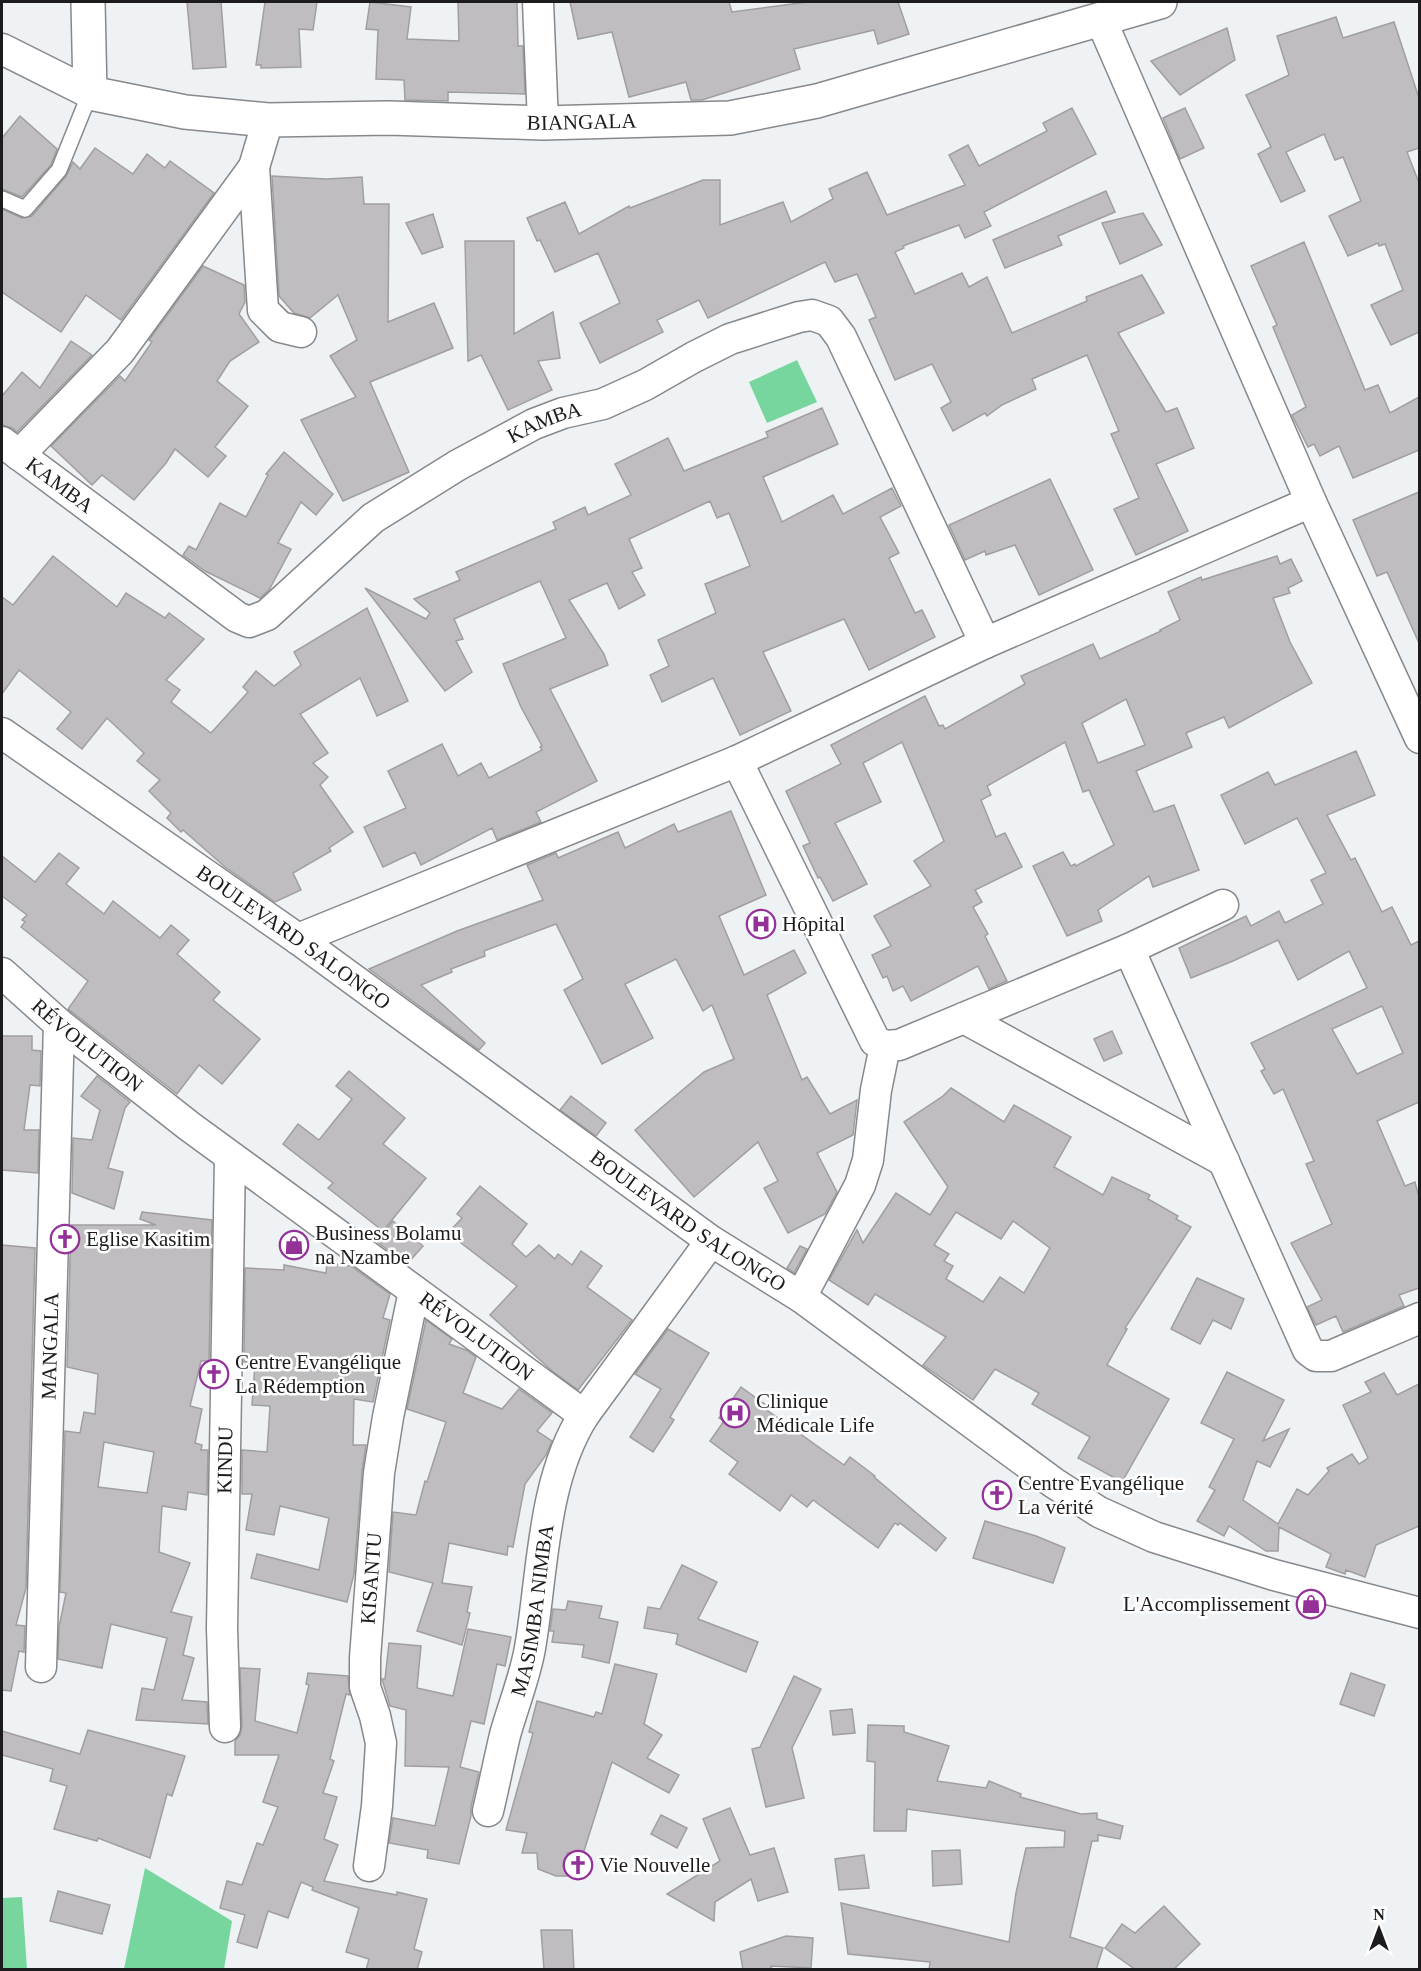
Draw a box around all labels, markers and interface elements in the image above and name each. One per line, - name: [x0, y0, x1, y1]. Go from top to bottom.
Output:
- street label: BIANGALA: [526, 108, 638, 135]
- street label: KAMBA: [503, 397, 585, 448]
- street label: KAMBA: [21, 452, 99, 518]
- street label: BOULEVARD SALONGO: [192, 860, 395, 1015]
- hospital icon: Hôpital: [745, 908, 777, 940]
- place label: Hôpital: [782, 912, 845, 936]
- street label: RÉVOLUTION: [27, 994, 148, 1097]
- street label: BOULEVARD SALONGO: [586, 1145, 790, 1297]
- place label: Business Bolamu na Nzambe: [315, 1221, 462, 1269]
- church icon: Eglise Kasitim: [49, 1223, 81, 1255]
- place label: Eglise Kasitim: [86, 1227, 210, 1251]
- shop icon: Business Bolamu na Nzambe: [278, 1229, 310, 1261]
- street label: RÉVOLUTION: [415, 1287, 538, 1386]
- street label: MANGALA: [36, 1291, 64, 1400]
- place label: Centre Evangélique La Rédemption: [235, 1350, 401, 1398]
- church icon: Centre Evangélique La Rédemption: [198, 1358, 230, 1390]
- place label: Clinique Médicale Life: [756, 1389, 874, 1437]
- hospital icon: Clinique Médicale Life: [719, 1397, 751, 1429]
- street label: KINDU: [212, 1426, 237, 1494]
- place label: Centre Evangélique La vérité: [1018, 1471, 1184, 1519]
- church icon: Centre Evangélique La vérité: [981, 1479, 1013, 1511]
- street label: MASIMBA NIMBA: [506, 1522, 559, 1700]
- street label: KISANTU: [356, 1531, 386, 1625]
- shop icon: L'Accomplissement: [1295, 1588, 1327, 1620]
- place label: L'Accomplissement: [1123, 1592, 1290, 1616]
- church icon: Vie Nouvelle: [562, 1849, 594, 1881]
- place label: Vie Nouvelle: [599, 1853, 710, 1877]
- north arrow: [1349, 1899, 1409, 1959]
- text: N: [1373, 1906, 1385, 1923]

